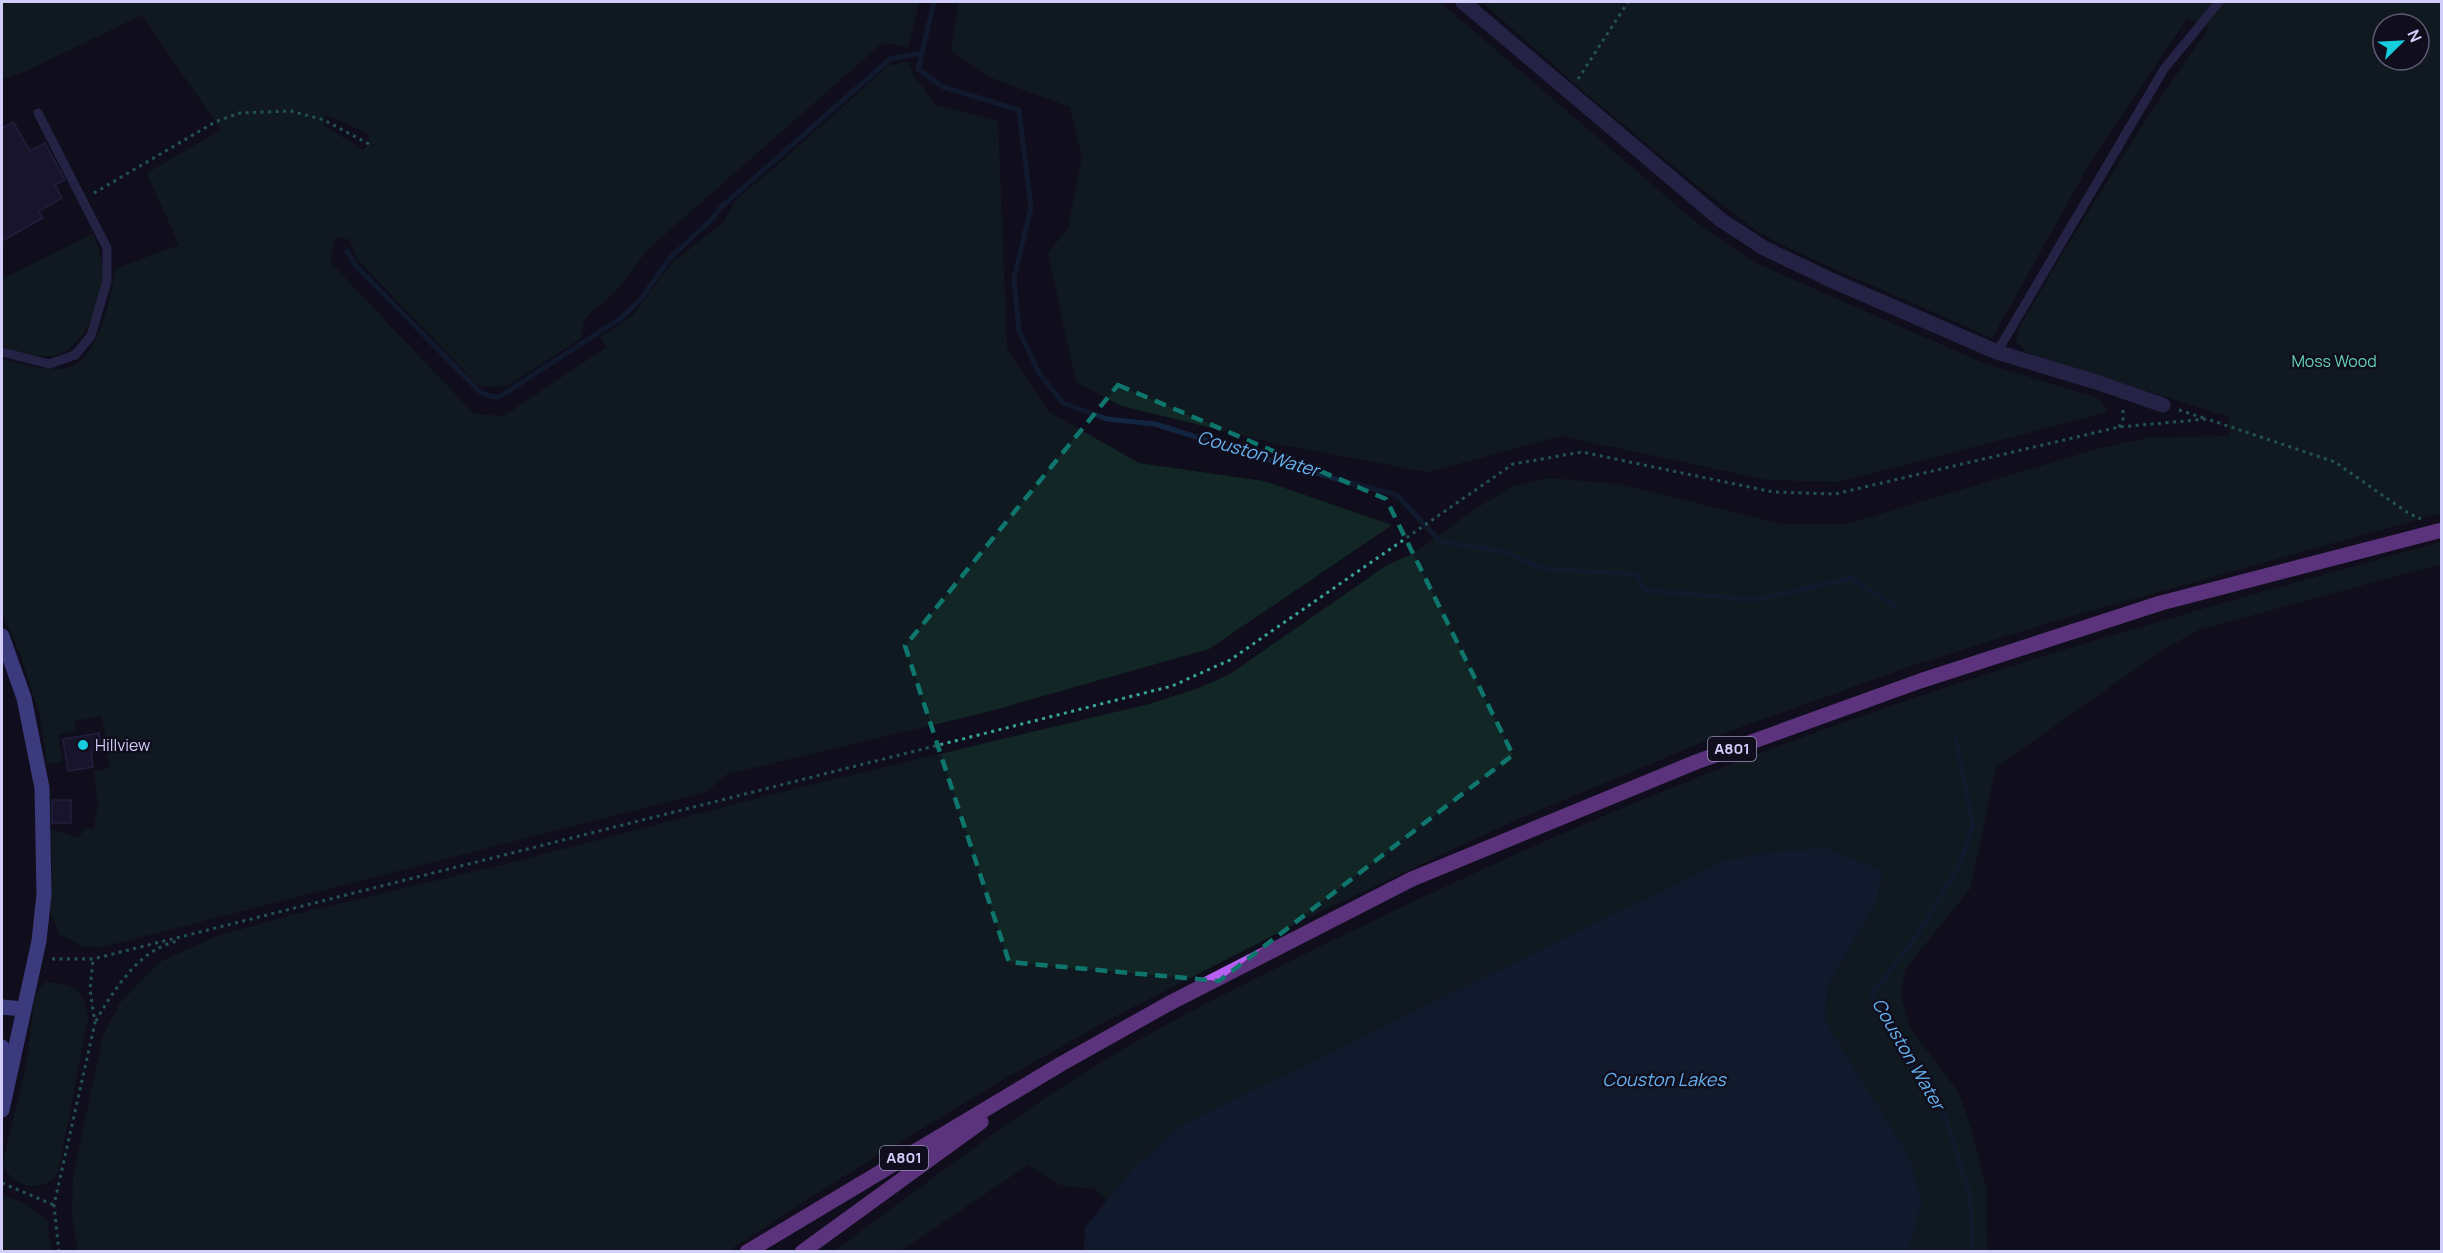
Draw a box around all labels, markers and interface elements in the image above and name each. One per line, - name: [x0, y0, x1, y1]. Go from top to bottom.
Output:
- north arrow: [2371, 12, 2431, 72]
- text: N: [2402, 26, 2427, 46]
- park label: Moss Wood: [2291, 350, 2377, 372]
- water label: Couston Water: [1195, 424, 1324, 483]
- place label: Hillview: [95, 734, 150, 756]
- road number: A801: [1708, 737, 1756, 761]
- marker: Hillview: [76, 738, 90, 752]
- water label: Couston Water: [1867, 993, 1952, 1116]
- water label: Couston Lakes: [1602, 1067, 1727, 1091]
- road number: A801: [880, 1146, 928, 1170]

